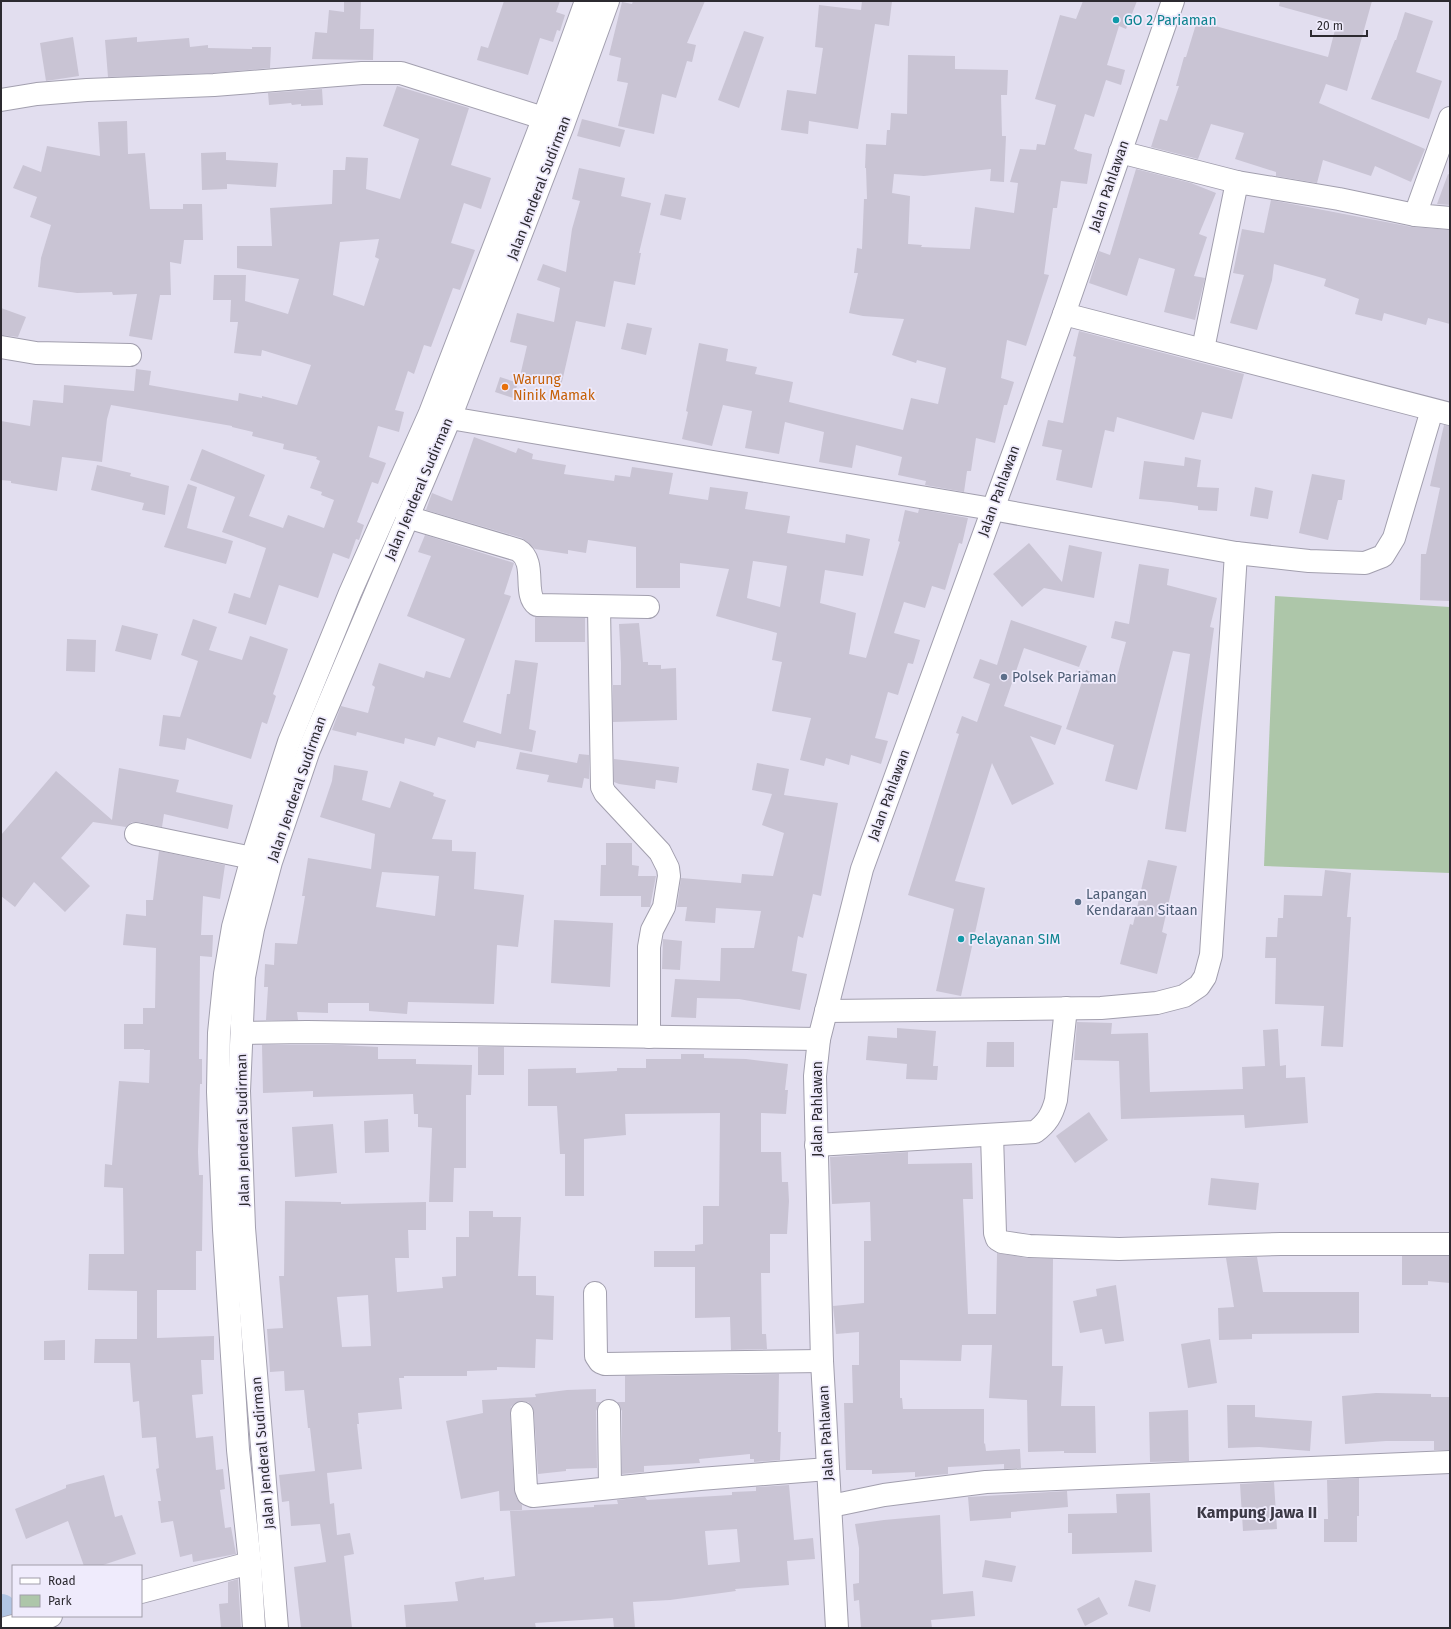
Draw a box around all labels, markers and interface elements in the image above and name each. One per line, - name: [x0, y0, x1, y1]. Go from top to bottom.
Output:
- place label: GO 2 Pariaman: [1124, 12, 1217, 29]
- scale bar: [1311, 12, 1367, 38]
- marker: GO 2 Pariaman: [1111, 15, 1121, 25]
- text: 20 m: [1317, 19, 1343, 33]
- street label: Jalan Jenderal Sudirman: [504, 114, 574, 262]
- street label: Jalan Pahlawan: [1085, 138, 1133, 234]
- place label: Warung Ninik Mamak: [513, 371, 596, 404]
- marker: Warung Ninik Mamak: [500, 382, 510, 392]
- street label: Jalan Jenderal Sudirman: [381, 415, 457, 563]
- street label: Jalan Pahlawan: [975, 443, 1023, 539]
- place label: Polsek Pariaman: [1012, 669, 1117, 686]
- marker: Polsek Pariaman: [999, 672, 1009, 682]
- street label: Jalan Jenderal Sudirman: [264, 714, 330, 864]
- street label: Jalan Pahlawan: [865, 747, 913, 843]
- place label: Lapangan Kendaraan Sitaan: [1086, 886, 1198, 919]
- marker: Lapangan Kendaraan Sitaan: [1073, 897, 1083, 907]
- place label: Pelayanan SIM: [969, 931, 1061, 948]
- marker: Pelayanan SIM: [956, 934, 966, 944]
- street label: Jalan Jenderal Sudirman: [233, 1053, 253, 1207]
- street label: Jalan Pahlawan: [809, 1061, 826, 1157]
- street label: Jalan Jenderal Sudirman: [248, 1376, 278, 1530]
- street label: Jalan Pahlawan: [815, 1385, 837, 1481]
- district label: Kampung Jawa II: [1197, 1503, 1317, 1522]
- legend: [12, 1565, 142, 1617]
- text: Road: [48, 1574, 76, 1588]
- text: Park: [48, 1594, 72, 1608]

